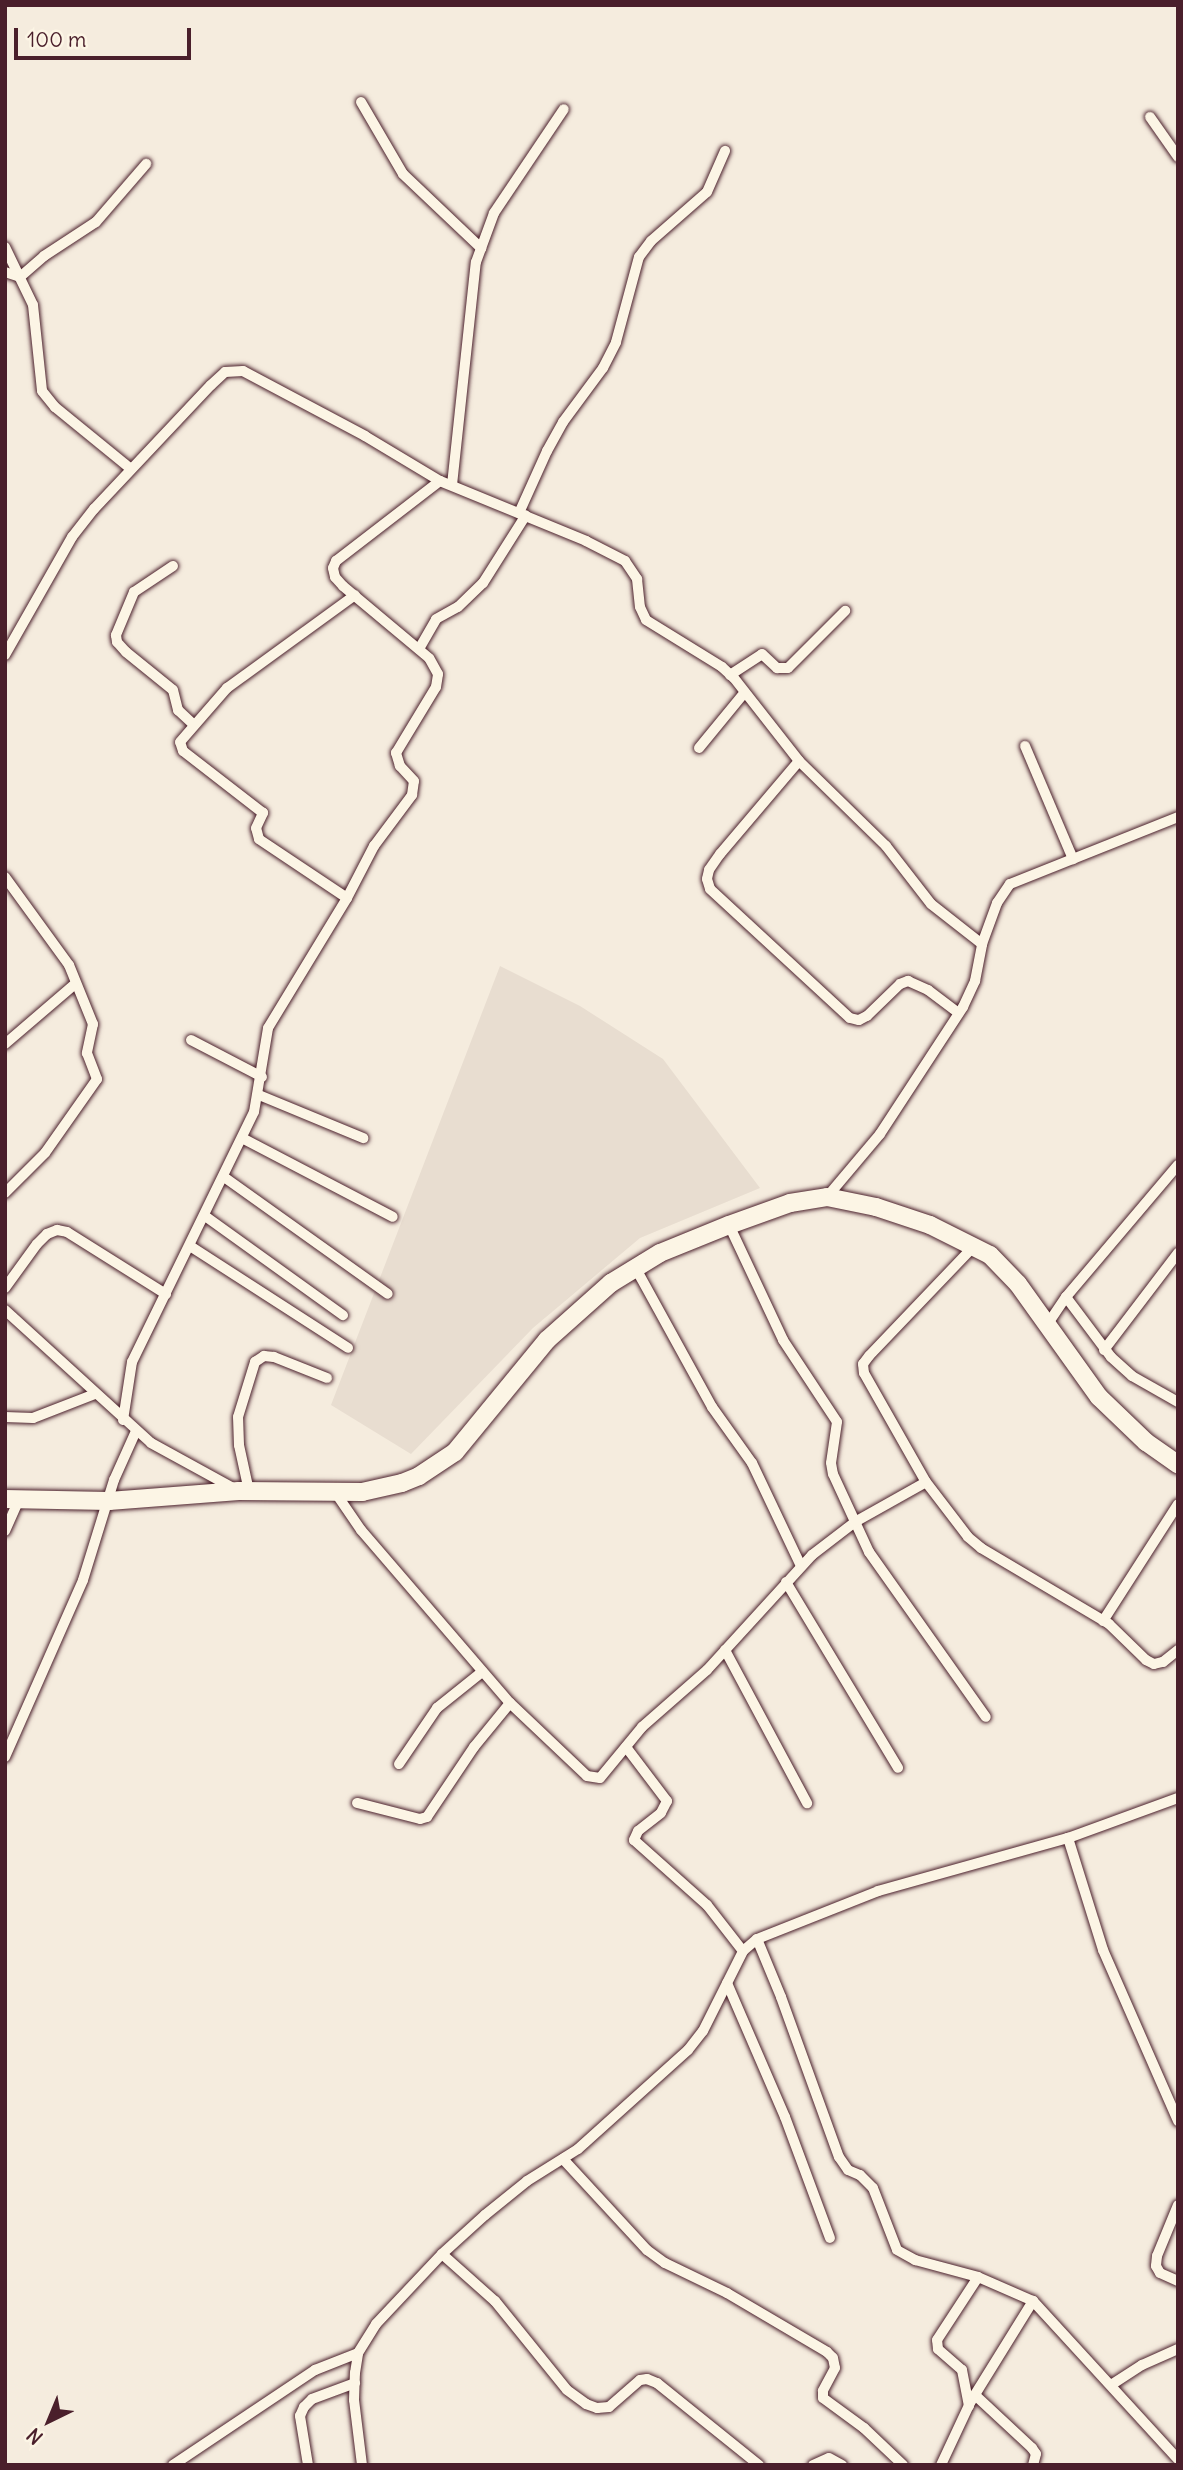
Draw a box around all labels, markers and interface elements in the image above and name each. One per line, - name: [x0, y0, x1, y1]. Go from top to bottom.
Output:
- scale bar: [18, 14, 194, 58]
- text: 100 m: [27, 26, 86, 53]
- north arrow: [14, 2386, 84, 2456]
- text: N: [22, 2423, 48, 2450]

